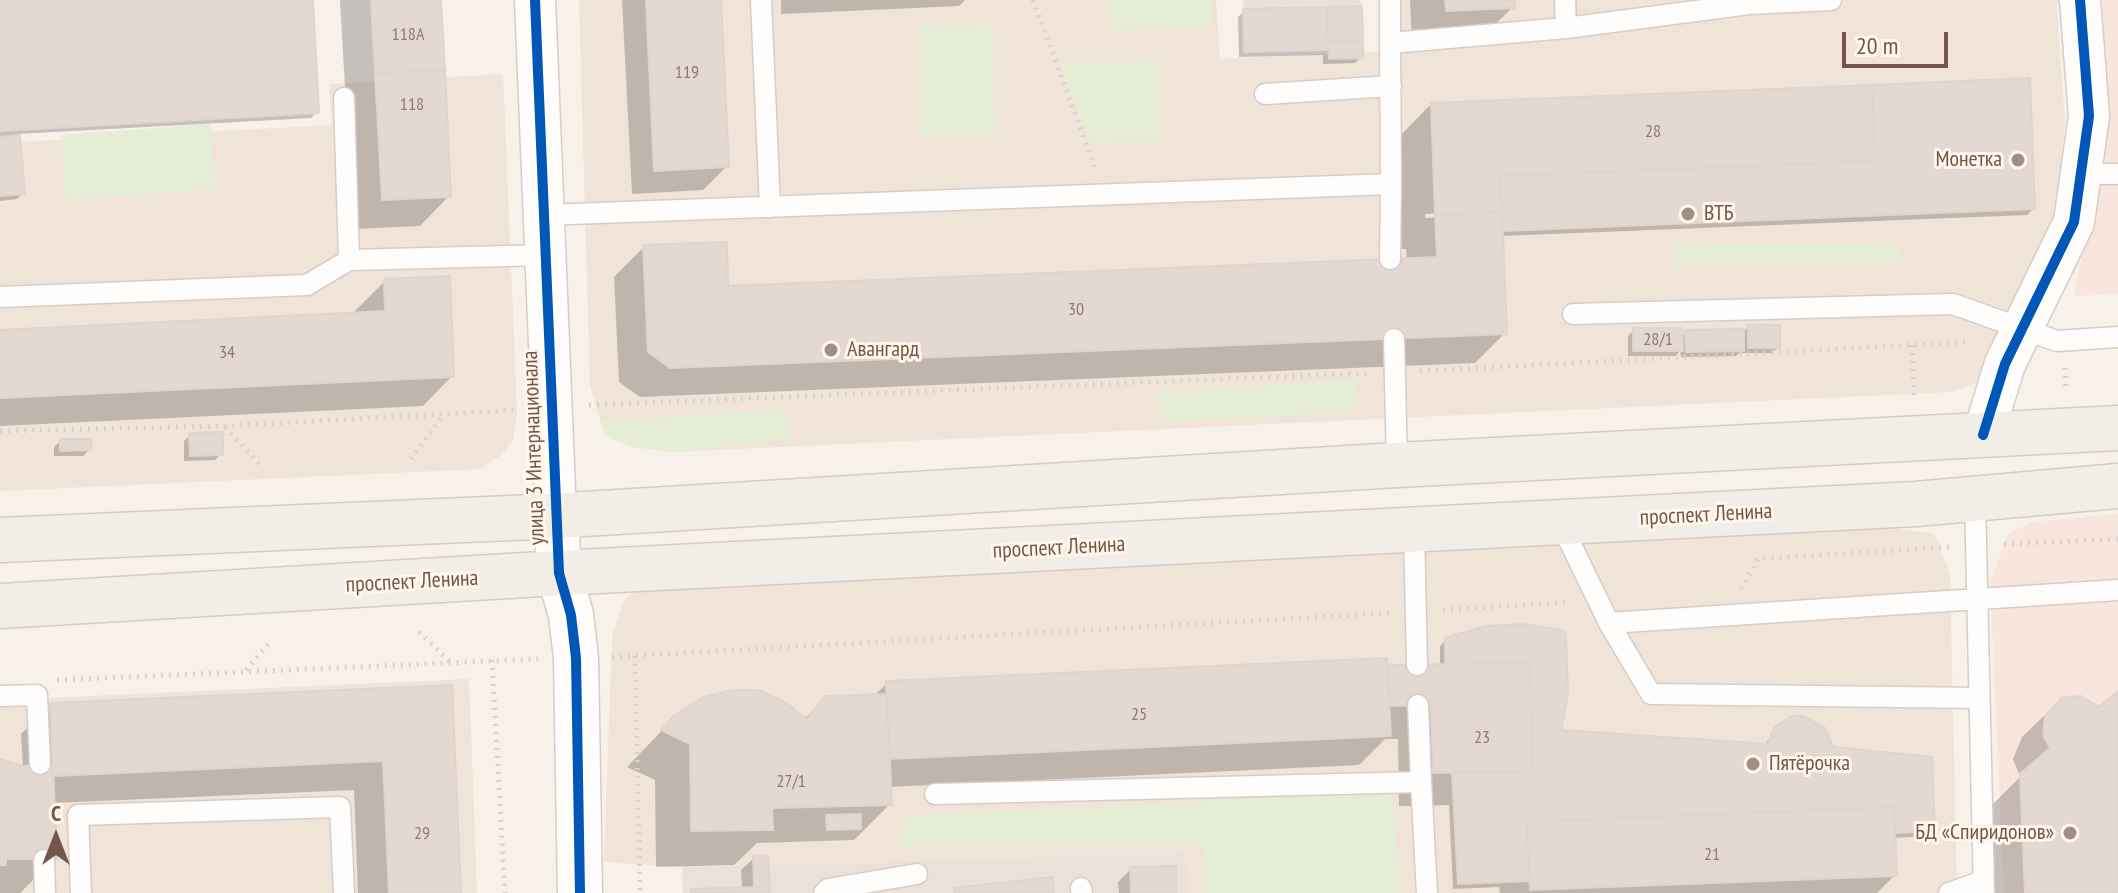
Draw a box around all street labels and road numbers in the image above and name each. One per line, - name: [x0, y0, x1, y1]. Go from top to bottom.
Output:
- street label: улица 3 Интернационала: [517, 350, 551, 546]
- street label: проспект Ленина: [1639, 498, 1773, 532]
- street label: проспект Ленина: [992, 531, 1126, 565]
- street label: проспект Ленина: [345, 565, 479, 599]

